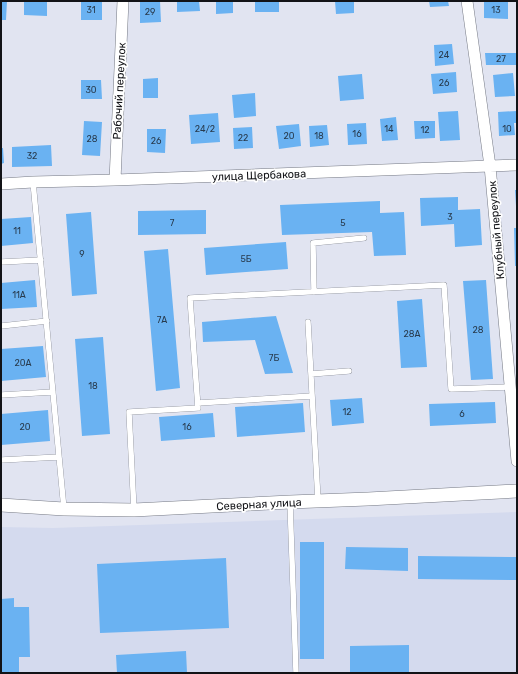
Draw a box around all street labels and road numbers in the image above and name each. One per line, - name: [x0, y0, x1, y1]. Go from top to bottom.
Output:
- street label: Рабочий переулок: [110, 42, 129, 140]
- street label: улица Щербакова: [212, 167, 306, 184]
- street label: Клубный переулок: [486, 180, 507, 280]
- street label: Северная улица: [216, 496, 302, 513]

